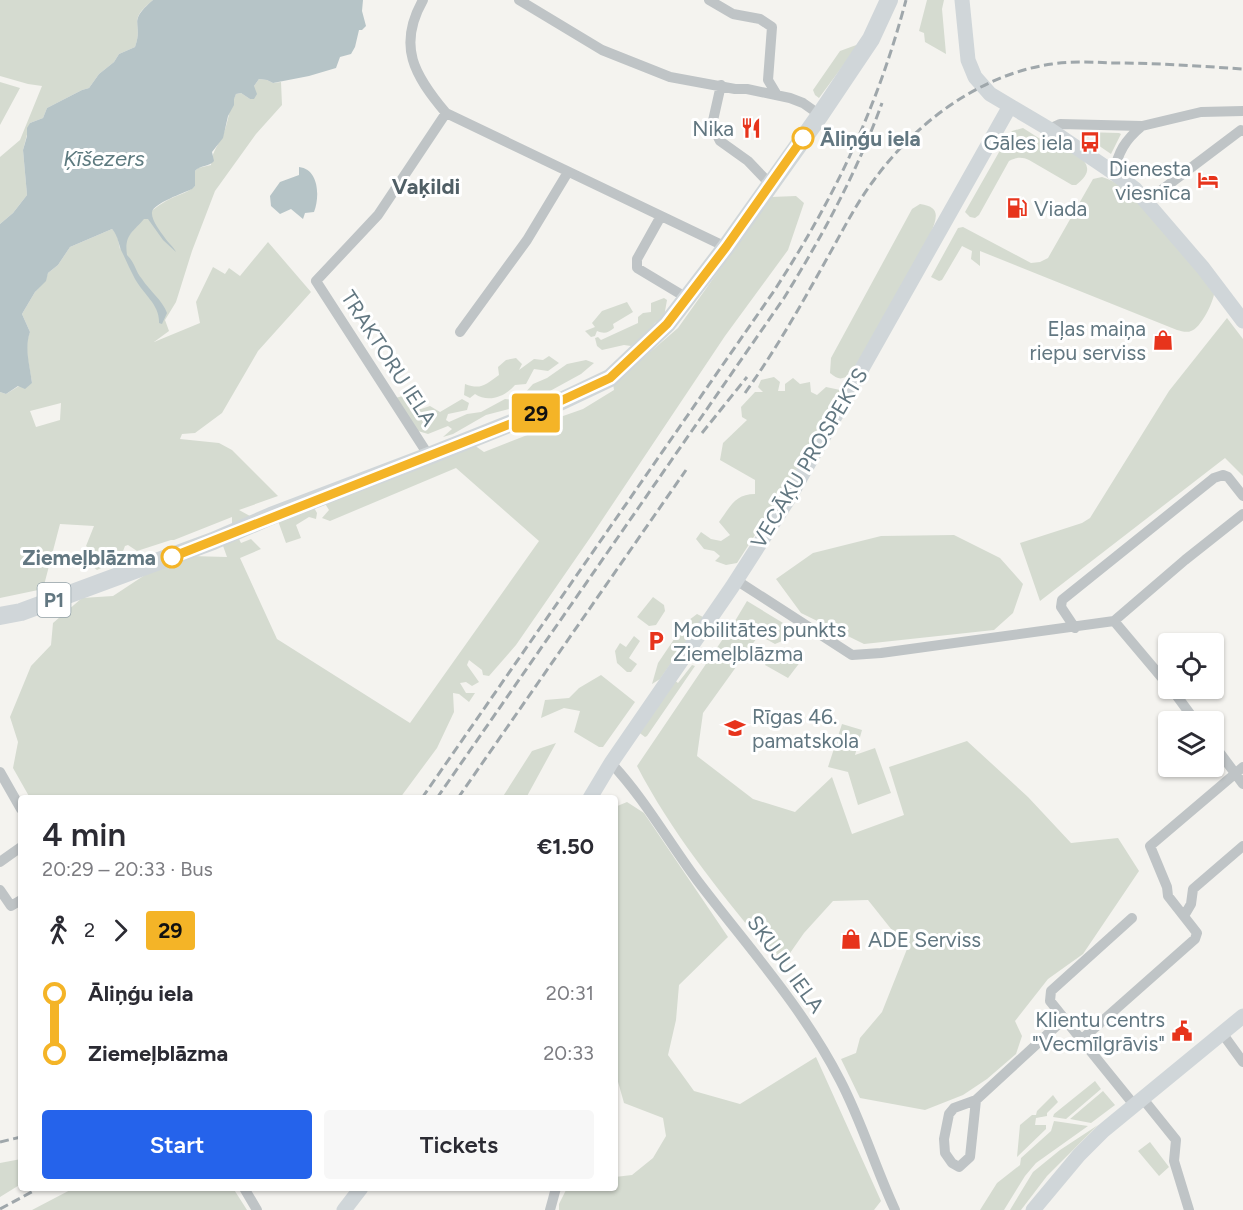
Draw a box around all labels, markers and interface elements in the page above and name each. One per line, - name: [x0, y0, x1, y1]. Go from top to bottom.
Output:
- place label: Nika: [692, 116, 734, 141]
- restaurant icon: Nika: [739, 116, 763, 140]
- place label: Āliņģu iela: [820, 126, 921, 151]
- marker: Āliņģu iela: [792, 127, 814, 149]
- place label: Gāles iela: [984, 130, 1073, 155]
- bus stop icon: Gāles iela: [1078, 130, 1102, 154]
- water label: Ķīšezers: [63, 145, 145, 172]
- place label: Dienesta viesnīca: [1109, 156, 1191, 205]
- hotel icon: Dienesta viesnīca: [1196, 168, 1220, 192]
- district label: Vaķildi: [392, 173, 460, 200]
- fuel station icon: Viada: [1005, 196, 1029, 220]
- place label: Viada: [1034, 196, 1087, 221]
- street label: TRAKTORU IELA: [336, 286, 442, 430]
- place label: Eļas maiņa riepu serviss: [1030, 316, 1146, 365]
- shop icon: Eļas maiņa riepu serviss: [1151, 328, 1175, 352]
- street label: VECĀĶU PROSPEKTS: [745, 363, 873, 553]
- line badge: 29: [509, 394, 563, 432]
- text: 29: [524, 401, 548, 426]
- place label: Ziemeļblāzma: [22, 545, 156, 570]
- marker: Ziemeļblāzma: [161, 546, 183, 568]
- road number: P1: [38, 583, 70, 617]
- place label: Mobilitātes punkts Ziemeļblāzma: [673, 617, 846, 666]
- parking icon: Mobilitātes punkts Ziemeļblāzma: [644, 629, 668, 653]
- map controls: [1158, 633, 1224, 777]
- button: locate: [1158, 633, 1224, 699]
- place label: Rīgas 46. pamatskola: [752, 704, 859, 753]
- button: layers: [1158, 711, 1224, 777]
- school or university icon: Rīgas 46. pamatskola: [723, 716, 747, 740]
- text: 4 min: [42, 815, 126, 854]
- text: €1.50: [537, 833, 594, 860]
- text: 20:29 – 20:33 · Bus: [42, 857, 213, 881]
- street label: SKUJU IELA: [742, 910, 830, 1018]
- icon: walk: [42, 914, 75, 947]
- icon: forward: [104, 914, 137, 947]
- text: 2: [84, 918, 95, 942]
- text: 29: [158, 918, 183, 943]
- shop icon: ADE Serviss: [839, 927, 863, 951]
- place label: ADE Serviss: [868, 927, 981, 952]
- text: Āliņģu iela: [88, 980, 193, 1007]
- text: 20:31: [546, 981, 594, 1005]
- place label: Klientu centrs "Vecmīlgrāvis": [1032, 1007, 1165, 1056]
- public building icon: Klientu centrs "Vecmīlgrāvis": [1170, 1019, 1194, 1043]
- text: Ziemeļblāzma: [88, 1040, 228, 1067]
- text: 20:33: [543, 1041, 594, 1065]
- button: Start: [42, 1110, 312, 1179]
- button: Tickets: [324, 1110, 594, 1179]

